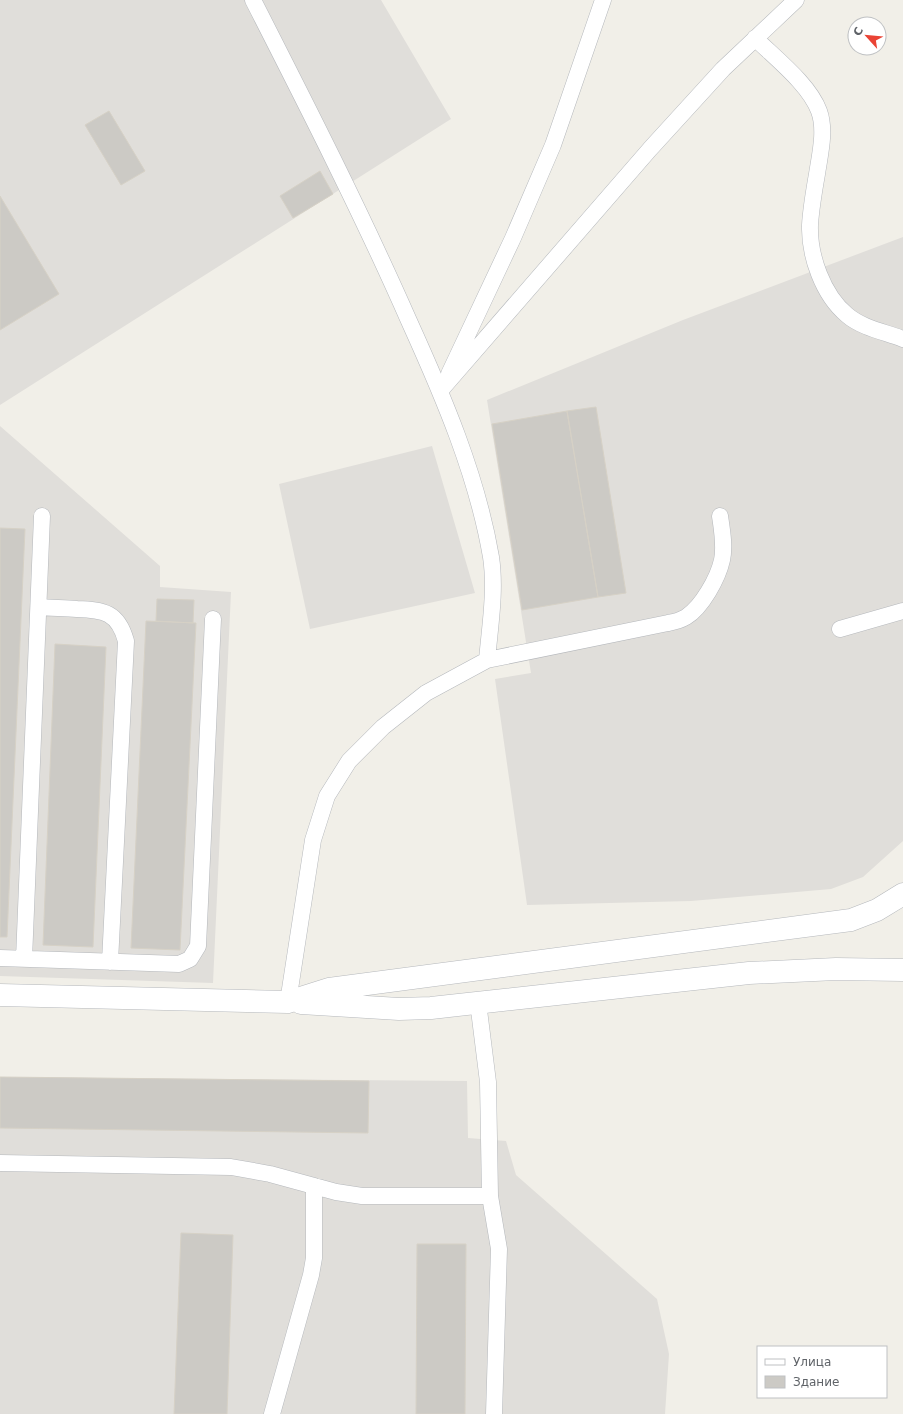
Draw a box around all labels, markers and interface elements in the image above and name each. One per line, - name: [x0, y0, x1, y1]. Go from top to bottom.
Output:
- north arrow: [847, 16, 887, 56]
- text: С: [851, 25, 866, 38]
- legend: [757, 1346, 887, 1398]
- text: Улица: [793, 1355, 831, 1369]
- text: Здание: [793, 1375, 839, 1389]

